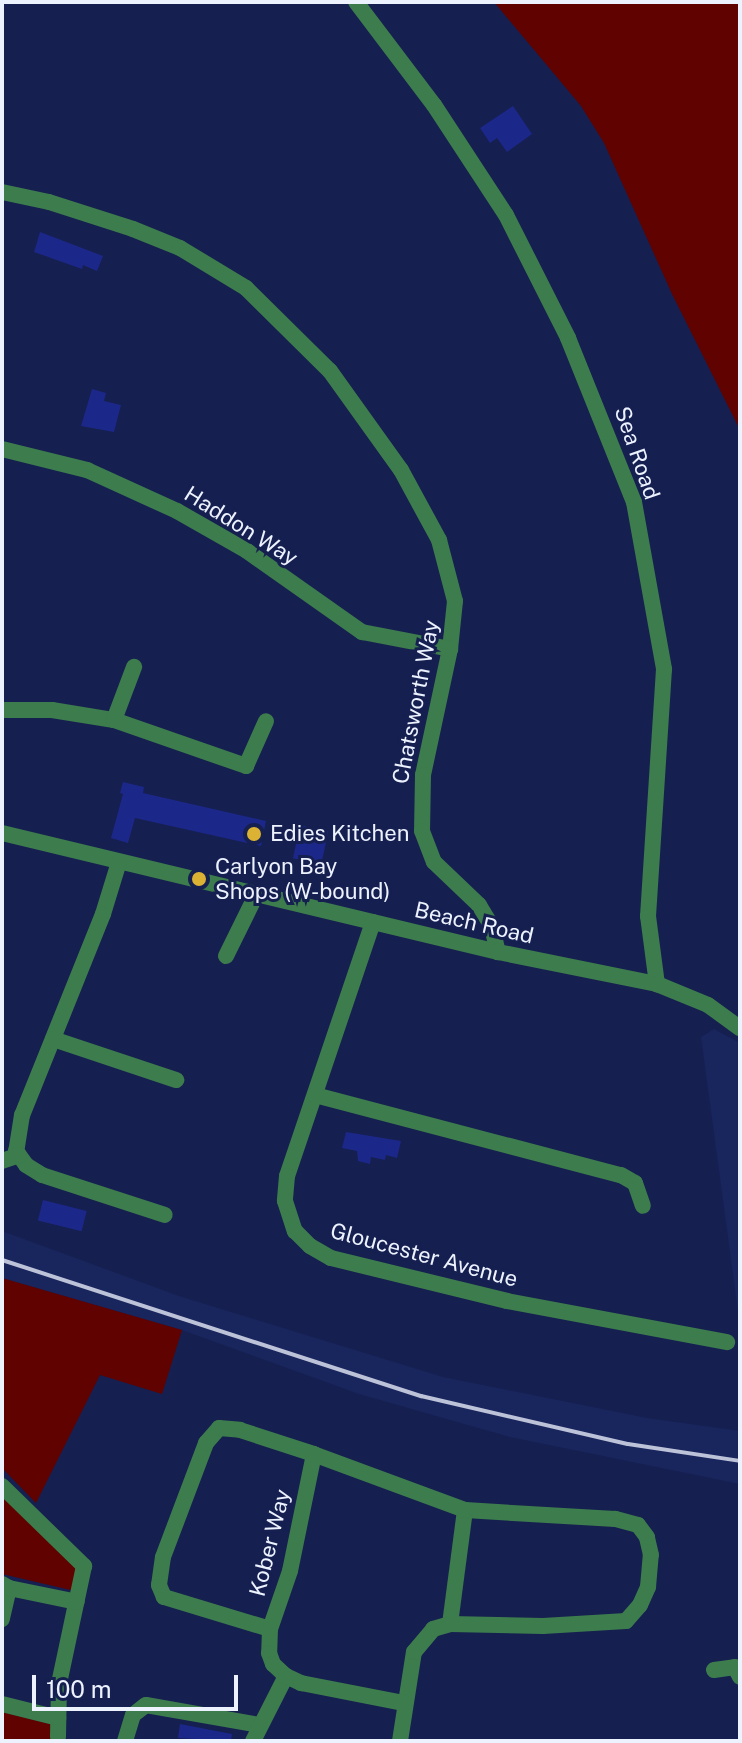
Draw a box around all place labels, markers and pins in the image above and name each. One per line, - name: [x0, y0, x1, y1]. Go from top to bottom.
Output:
- place label: Edies Kitchen: [270, 821, 409, 847]
- marker: Edies Kitchen: [245, 825, 263, 843]
- place label: Carlyon Bay Shops (W-bound): [215, 853, 390, 904]
- marker: Carlyon Bay Shops (W-bound): [190, 870, 208, 888]

